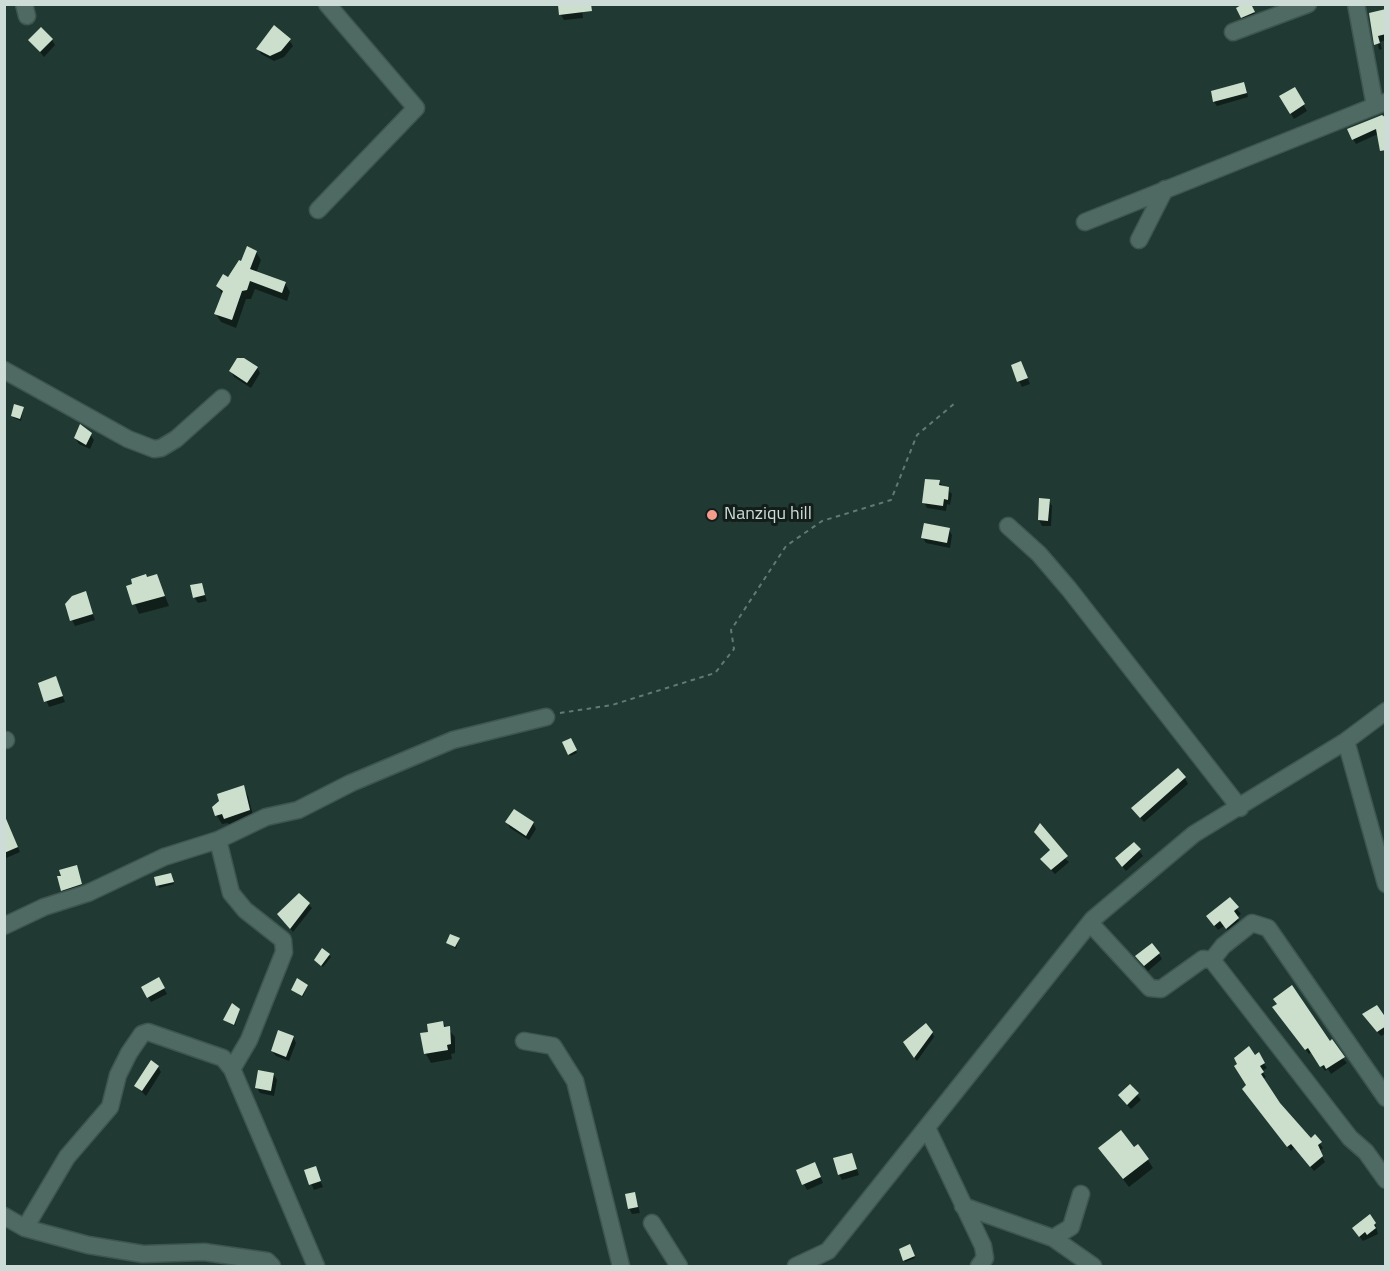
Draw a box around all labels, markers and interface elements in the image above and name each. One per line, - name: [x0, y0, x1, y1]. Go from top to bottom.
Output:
- place label: Nanziqu hill: [724, 504, 812, 526]
- marker: Nanziqu hill: [705, 508, 719, 522]

